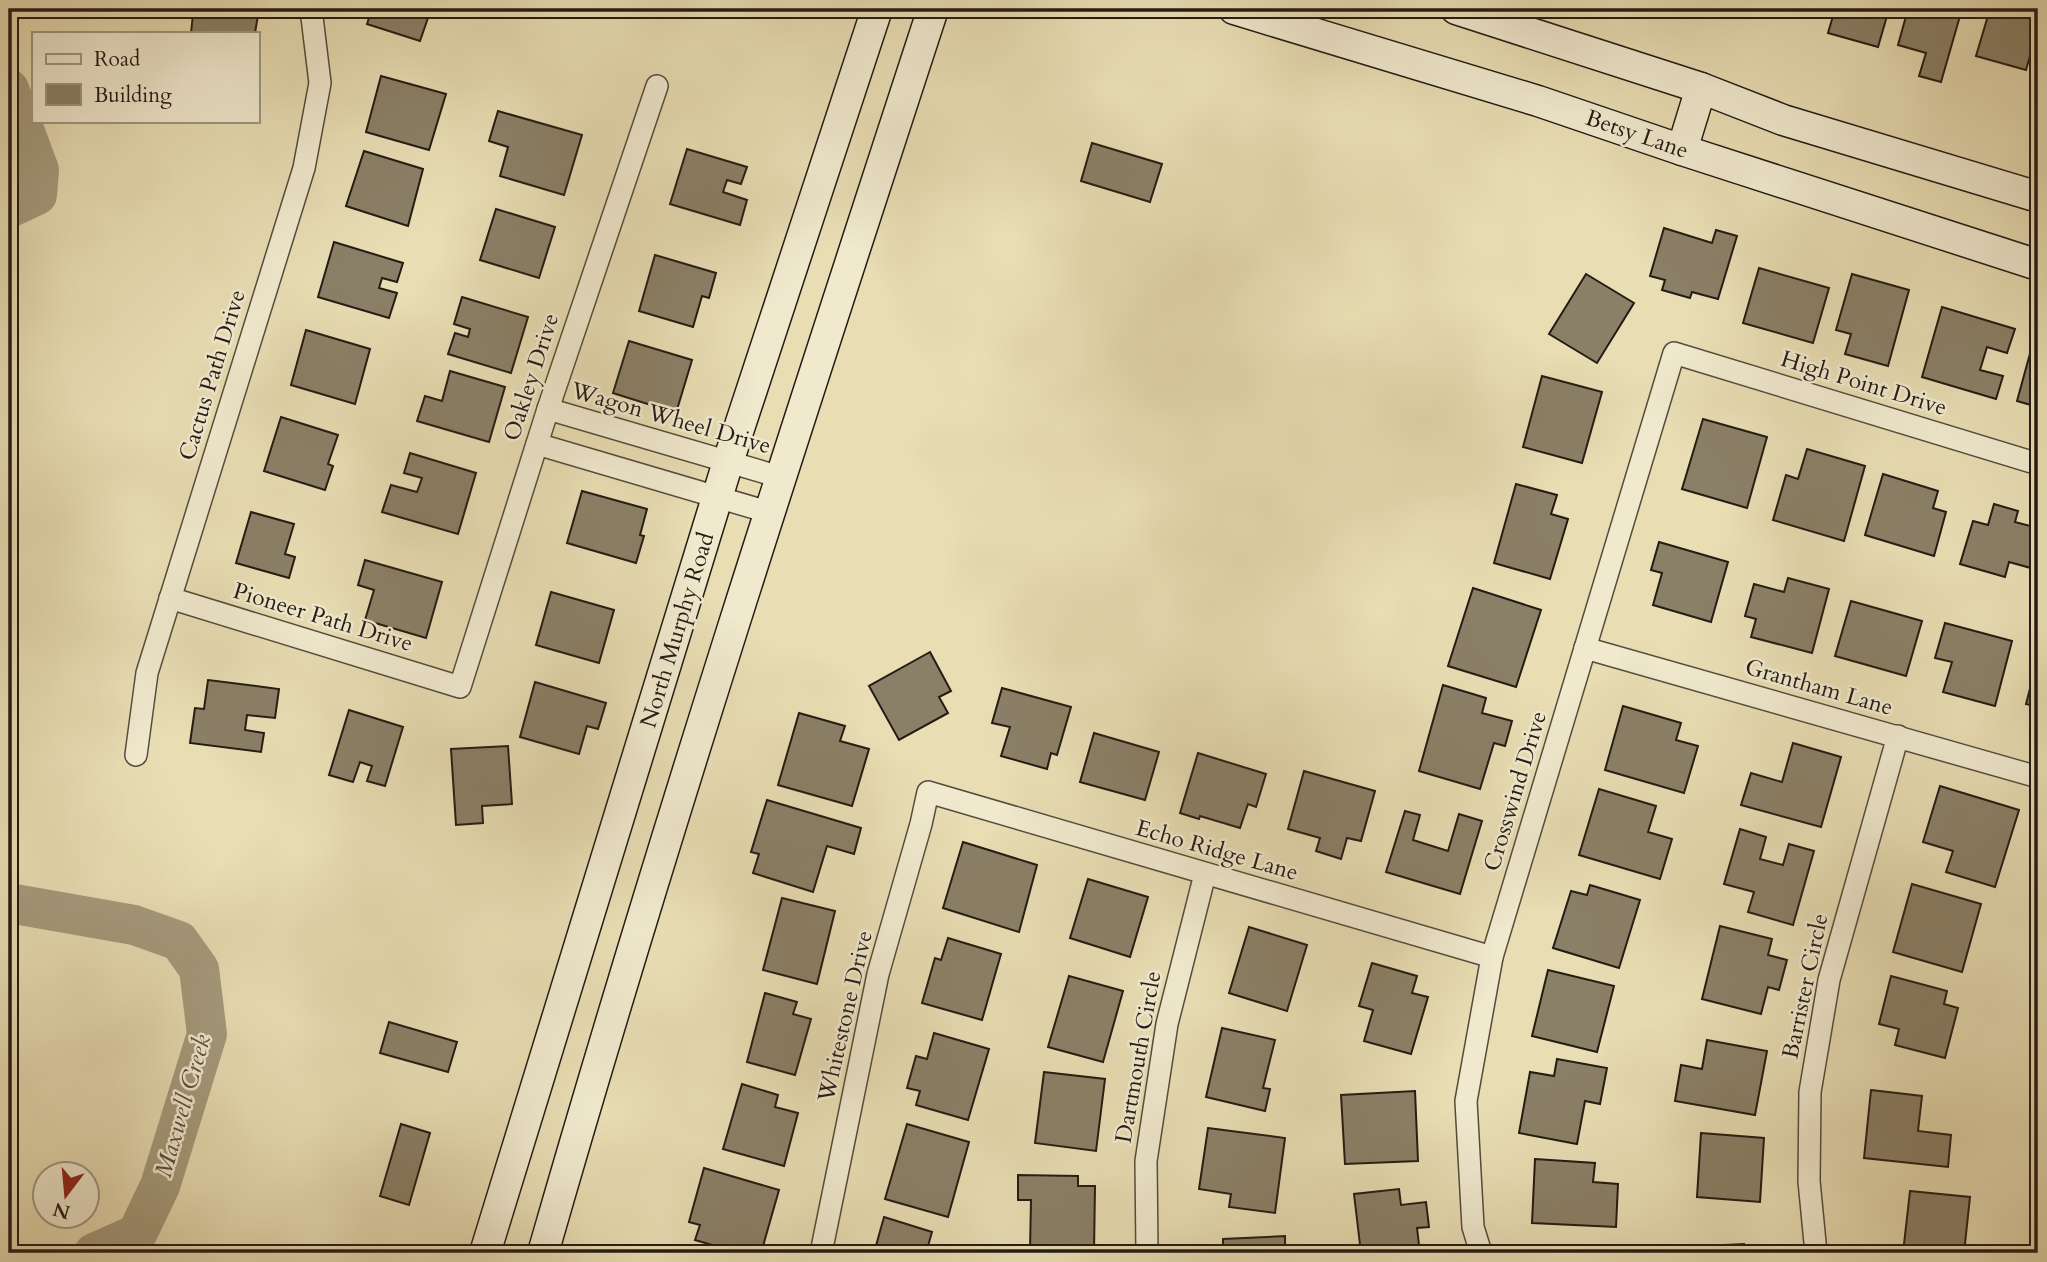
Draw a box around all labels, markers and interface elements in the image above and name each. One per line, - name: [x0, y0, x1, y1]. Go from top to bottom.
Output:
- legend: [32, 32, 259, 122]
- text: Road: [94, 45, 140, 74]
- text: Building: [94, 81, 172, 110]
- street label: Betsy Lane: [1581, 102, 1693, 166]
- street label: Cactus Path Drive: [171, 286, 253, 464]
- street label: Oakley Drive: [496, 309, 566, 445]
- street label: High Point Drive: [1777, 343, 1951, 423]
- street label: Wagon Wheel Drive: [567, 374, 775, 461]
- street label: North Murphy Road: [633, 528, 722, 732]
- street label: Pioneer Path Drive: [229, 575, 417, 659]
- street label: Grantham Lane: [1741, 651, 1897, 723]
- street label: Crosswind Drive: [1476, 707, 1554, 875]
- street label: Echo Ridge Lane: [1132, 812, 1302, 888]
- street label: Barrister Circle: [1774, 910, 1836, 1062]
- street label: Whitestone Drive: [810, 927, 880, 1106]
- street label: Dartmouth Circle: [1108, 969, 1168, 1145]
- water label: Maxwell Creek: [147, 1031, 219, 1181]
- north arrow: [32, 1160, 102, 1230]
- text: N: [50, 1195, 73, 1225]

